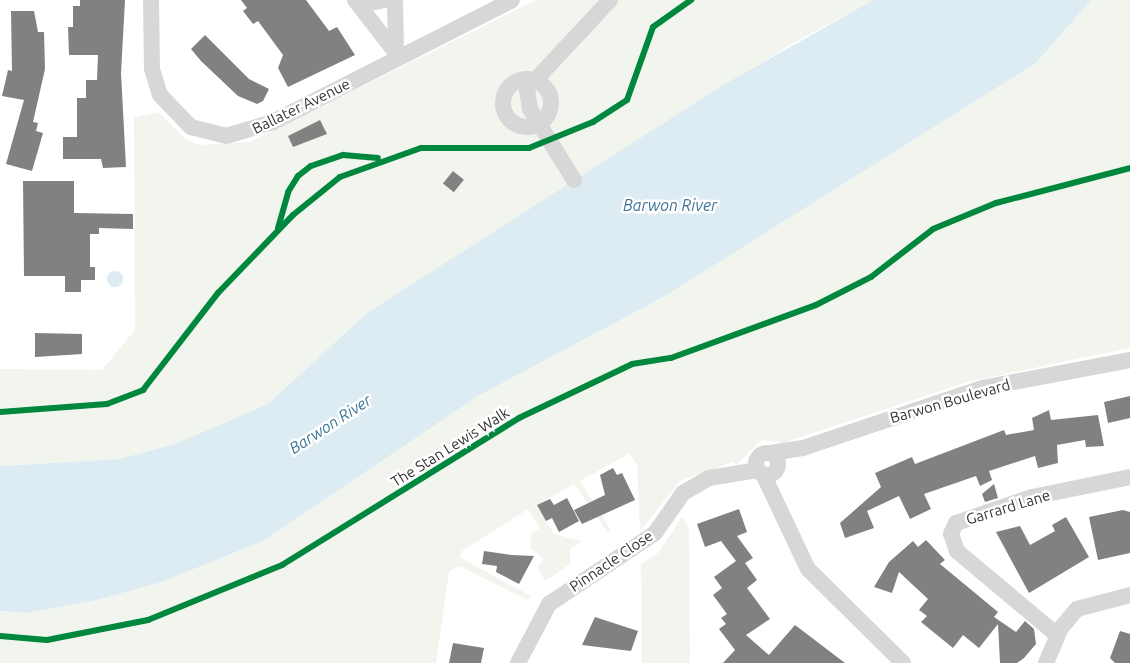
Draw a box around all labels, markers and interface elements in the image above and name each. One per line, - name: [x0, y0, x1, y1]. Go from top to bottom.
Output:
- street label: Ballater Avenue: [249, 75, 353, 137]
- water label: Barwon River: [623, 195, 717, 215]
- street label: Barwon Boulevard: [888, 375, 1012, 427]
- water label: Barwon River: [285, 390, 375, 458]
- street label: The Stan Lewis Walk: [388, 403, 512, 491]
- street label: Garrard Lane: [964, 486, 1052, 528]
- street label: Pinnacle Close: [566, 526, 656, 596]

